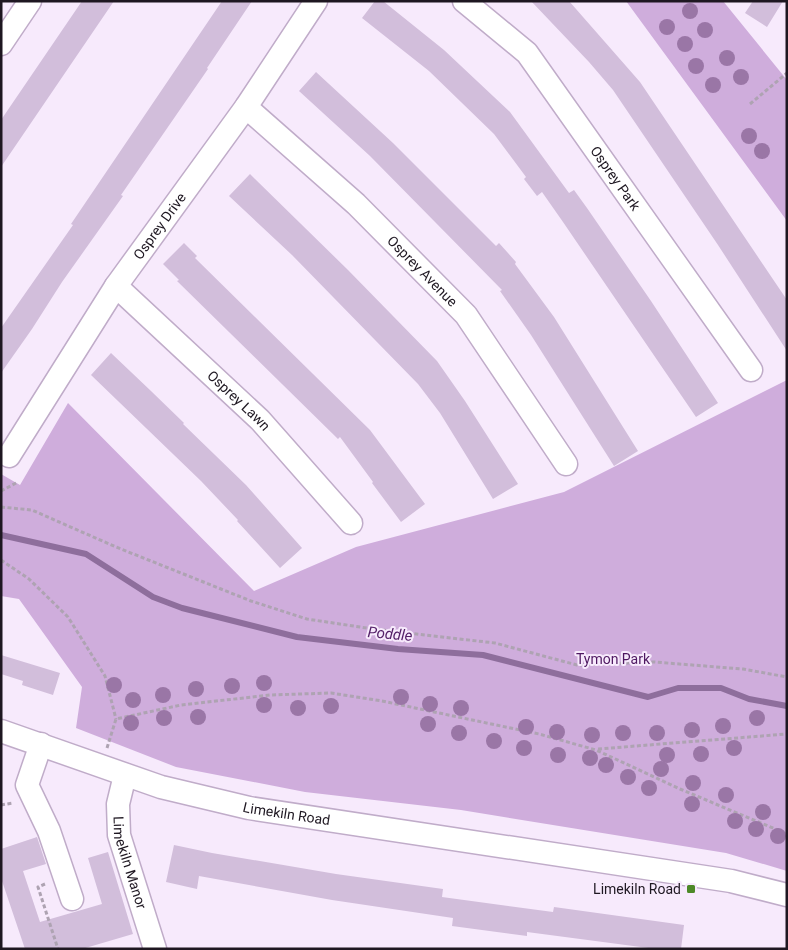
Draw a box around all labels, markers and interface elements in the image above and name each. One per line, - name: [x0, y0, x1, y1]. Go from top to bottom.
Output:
- street label: Osprey Park: [587, 143, 644, 214]
- street label: Osprey Drive: [130, 190, 189, 262]
- street label: Osprey Avenue: [384, 232, 461, 310]
- street label: Osprey Lawn: [204, 367, 274, 434]
- water label: Poddle: [367, 623, 413, 645]
- park label: Tymon Park: [576, 651, 651, 667]
- street label: Limekiln Road: [241, 799, 331, 828]
- street label: Limekiln Manor: [110, 816, 150, 911]
- place label: Limekiln Road: [593, 881, 681, 897]
- marker: Limekiln Road: [685, 883, 697, 895]

